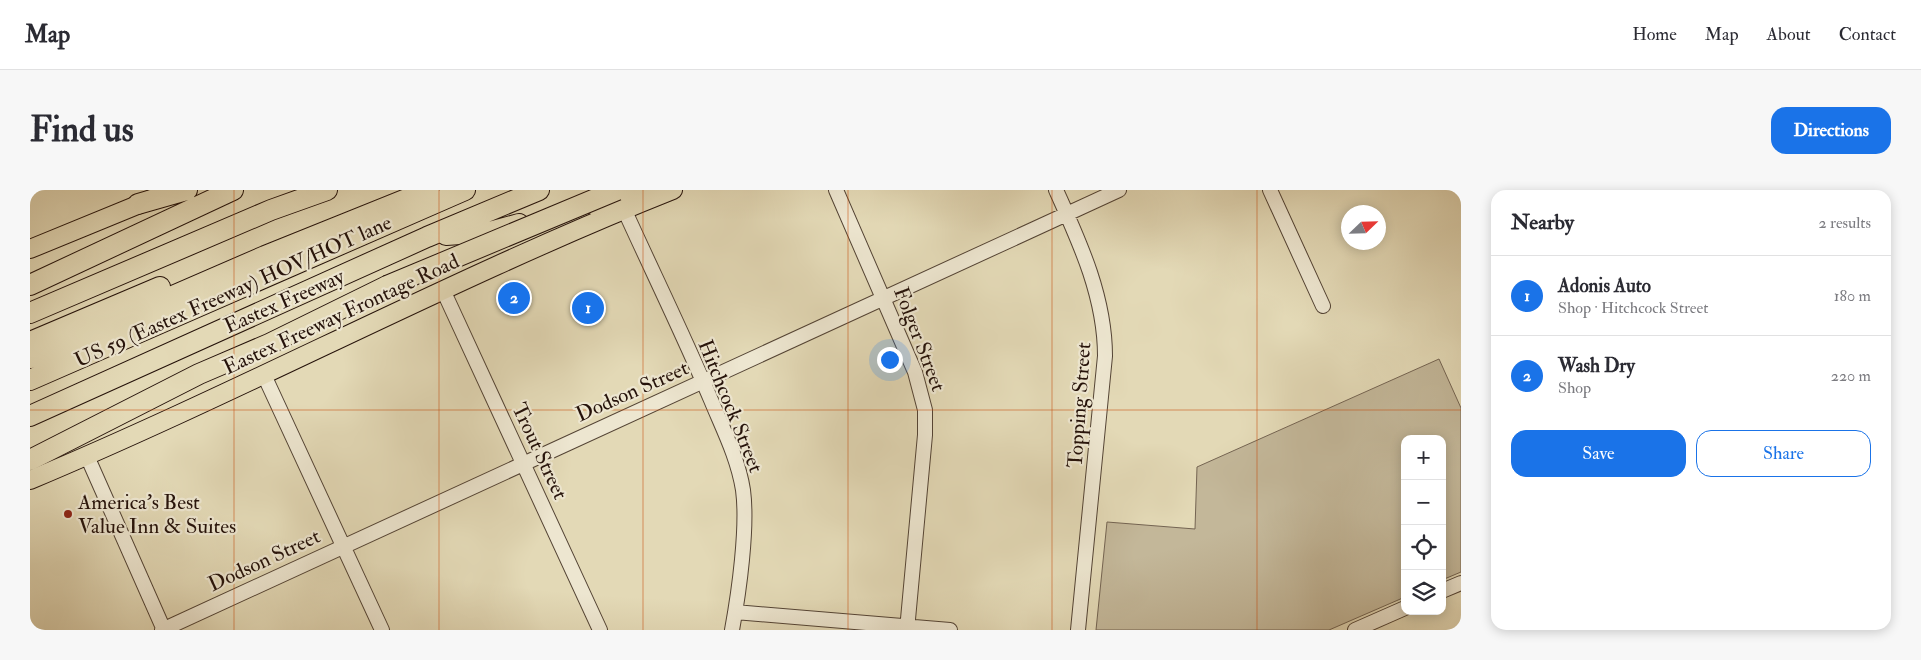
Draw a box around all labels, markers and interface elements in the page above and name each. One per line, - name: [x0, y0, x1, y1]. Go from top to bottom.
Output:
- text: Map: [25, 19, 70, 50]
- text: Home: [1632, 23, 1677, 46]
- text: Map: [1705, 23, 1739, 46]
- text: About: [1767, 23, 1811, 46]
- text: Contact: [1839, 23, 1896, 46]
- button: Directions: [1771, 107, 1891, 154]
- text: Find us: [30, 108, 134, 152]
- north arrow: [1341, 205, 1386, 250]
- street label: US 59 (Eastex Freeway) HOV/HOT lane: [71, 209, 395, 373]
- text: Nearby: [1511, 209, 1574, 236]
- text: 2 results: [1818, 213, 1871, 233]
- street label: Eastex Freeway Frontage Road: [219, 248, 464, 381]
- street label: Eastex Freeway: [220, 263, 348, 339]
- text: Adonis Auto: [1558, 274, 1651, 298]
- pin: 2: [498, 279, 530, 317]
- street label: Folger Street: [887, 283, 952, 396]
- text: 1: [1524, 286, 1530, 306]
- text: 180 m: [1834, 286, 1871, 306]
- pin: 1: [572, 289, 604, 327]
- text: Shop · Hitchcock Street: [1558, 298, 1708, 318]
- street label: Hitchcock Street: [692, 336, 770, 477]
- street label: Topping Street: [1062, 341, 1097, 469]
- your location: [877, 347, 903, 373]
- street label: Dodson Street: [572, 354, 693, 428]
- text: Wash Dry: [1558, 354, 1635, 378]
- text: 2: [1523, 366, 1531, 386]
- text: 220 m: [1831, 366, 1871, 386]
- text: Shop: [1558, 378, 1591, 398]
- street label: Trout Street: [505, 398, 574, 504]
- button: Save: [1511, 430, 1686, 477]
- button: Share: [1696, 430, 1871, 477]
- map controls: [1401, 435, 1446, 615]
- button: +: [1401, 435, 1446, 480]
- button: −: [1401, 480, 1446, 525]
- place label: America’s Best Value Inn & Suites: [77, 489, 236, 540]
- marker: America’s Best Value Inn & Suites: [62, 508, 74, 520]
- street label: Dodson Street: [204, 523, 325, 598]
- button: locate: [1401, 525, 1446, 570]
- button: layers: [1401, 570, 1446, 615]

